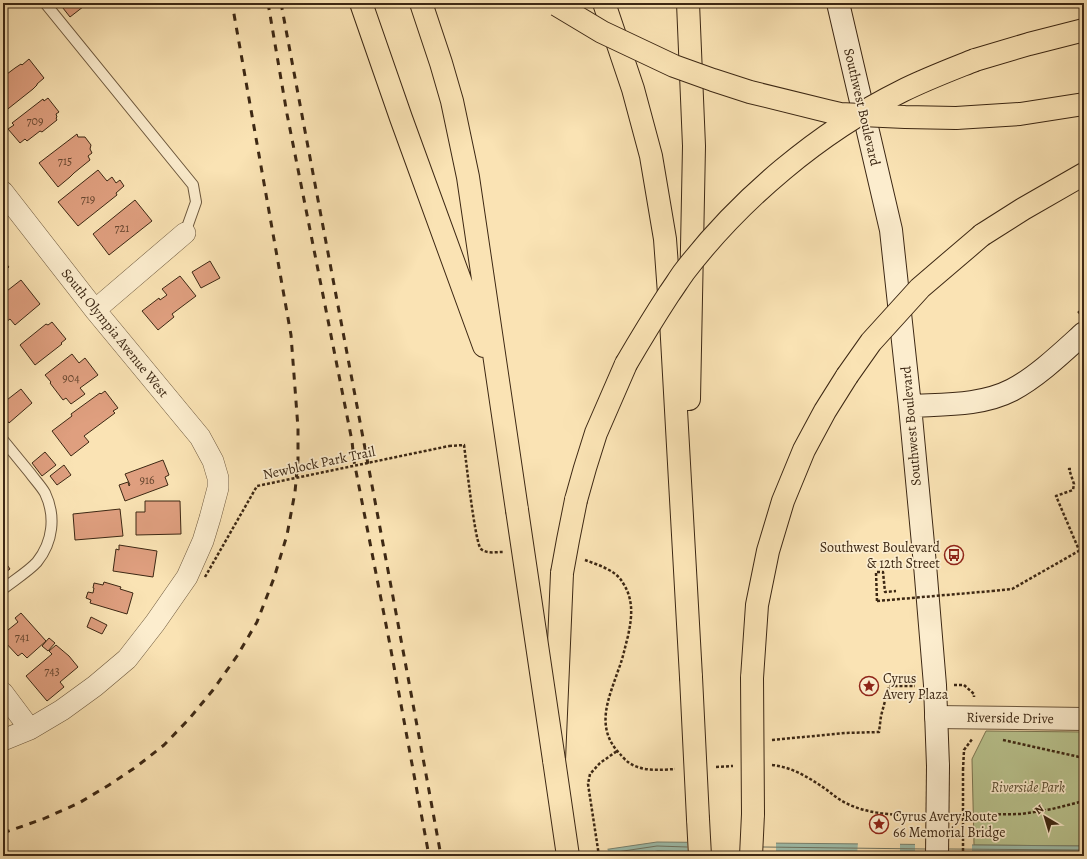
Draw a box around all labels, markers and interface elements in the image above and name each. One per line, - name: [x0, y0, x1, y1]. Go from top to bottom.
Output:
- street label: Southwest Boulevard: [839, 46, 885, 168]
- house number: 709: [27, 113, 43, 129]
- house number: 715: [58, 153, 72, 169]
- house number: 719: [81, 191, 95, 207]
- house number: 721: [115, 220, 129, 236]
- street label: South Olympia Avenue West: [57, 264, 173, 402]
- street label: Southwest Boulevard: [896, 365, 926, 487]
- house number: 904: [62, 370, 80, 386]
- street label: Newblock Park Trail: [261, 442, 378, 484]
- house number: 916: [139, 472, 155, 488]
- place label: Southwest Boulevard & 12th Street: [820, 538, 940, 573]
- bus stop icon: Southwest Boulevard & 12th Street: [943, 544, 965, 566]
- house number: 741: [15, 629, 29, 645]
- house number: 743: [44, 663, 60, 679]
- place label: Cyrus Avery Plaza: [882, 669, 949, 704]
- place icon: Cyrus Avery Plaza: [858, 675, 880, 697]
- street label: Riverside Drive: [966, 708, 1054, 728]
- park label: Riverside Park: [991, 778, 1065, 797]
- north arrow: [1025, 797, 1065, 837]
- text: N: [1031, 801, 1047, 818]
- place label: Cyrus Avery Route 66 Memorial Bridge: [893, 807, 1006, 842]
- place icon: Cyrus Avery Route 66 Memorial Bridge: [868, 813, 890, 835]

